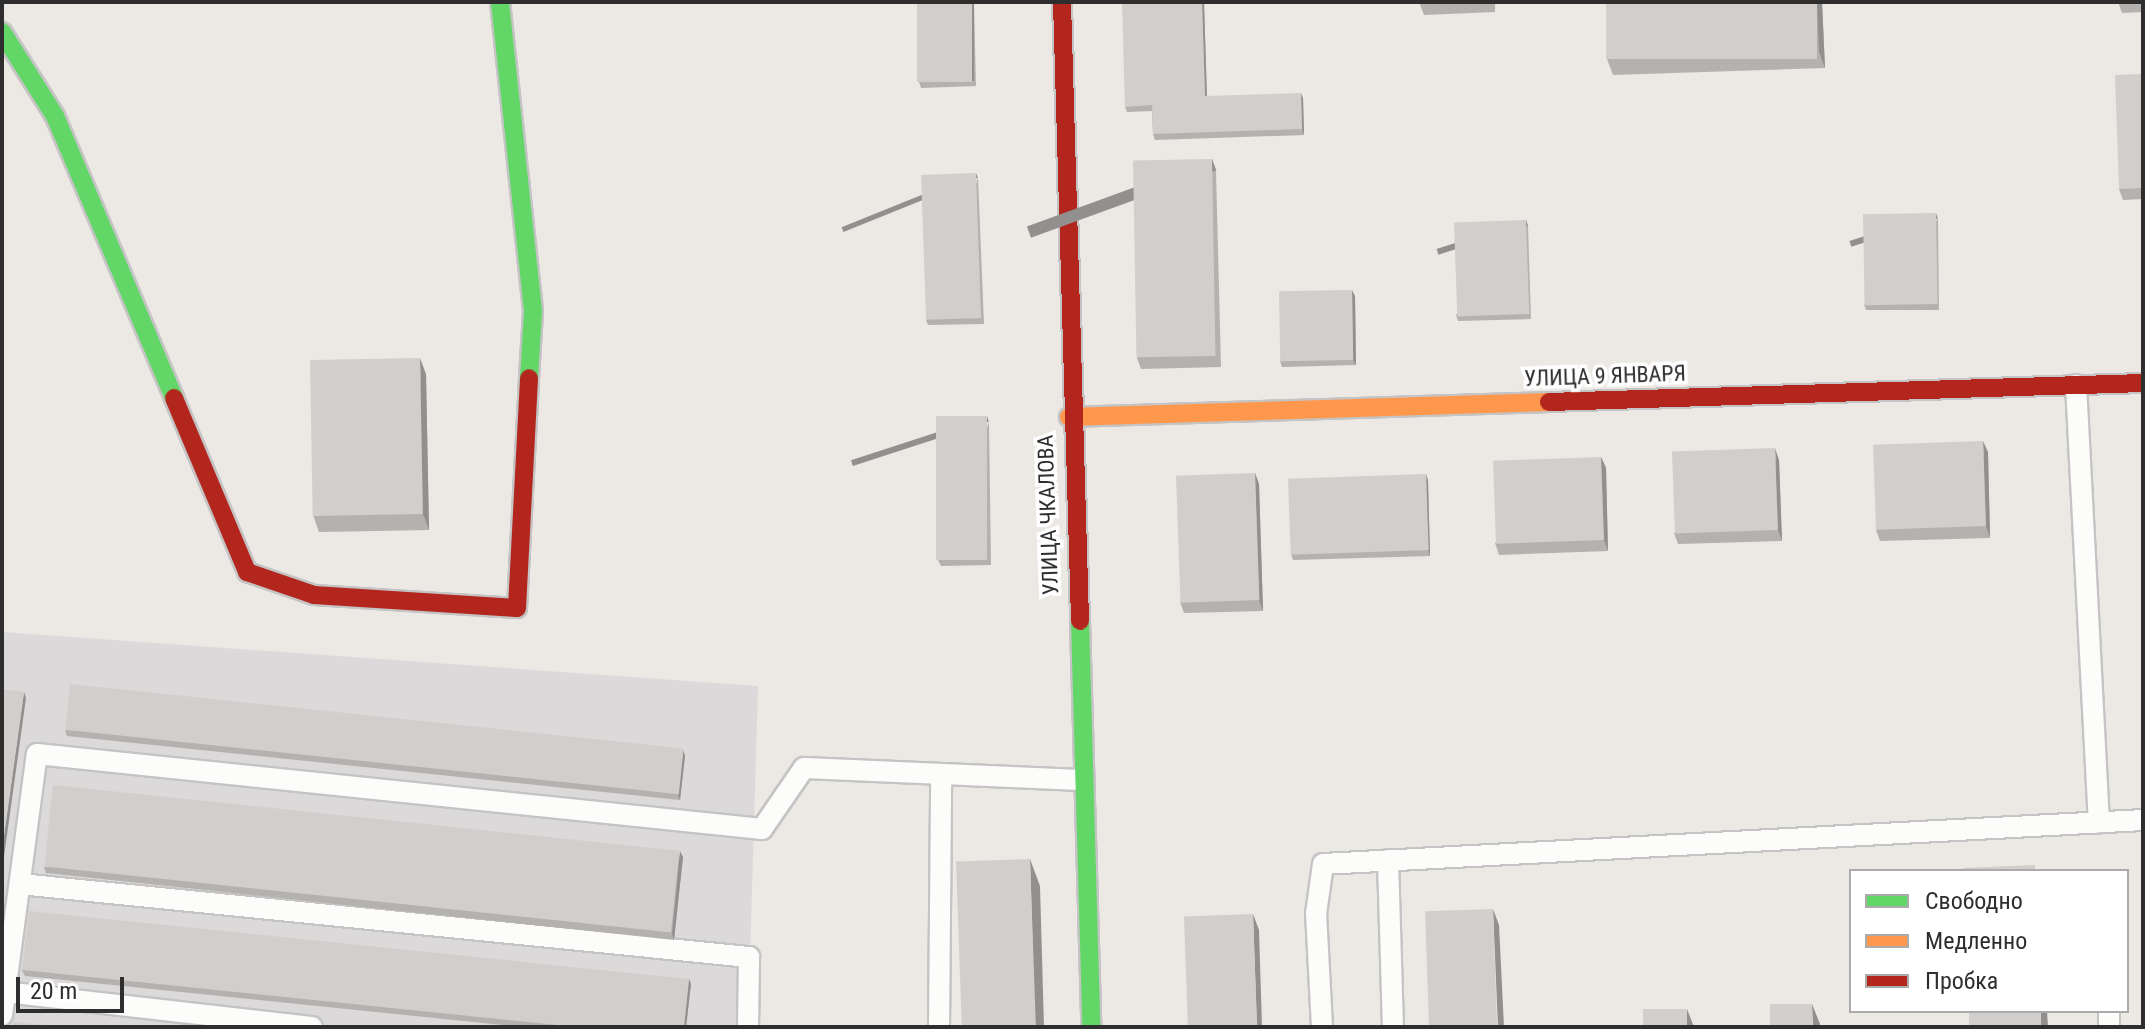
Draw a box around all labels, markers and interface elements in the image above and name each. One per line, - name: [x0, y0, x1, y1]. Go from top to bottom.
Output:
- street label: УЛИЦА 9 ЯНВАРЯ: [1524, 360, 1686, 392]
- street label: УЛИЦА ЧКАЛОВА: [1032, 434, 1064, 596]
- legend: [1849, 869, 2129, 1013]
- text: Свободно: [1925, 887, 2023, 915]
- text: Медленно: [1925, 927, 2027, 955]
- scale bar: [20, 961, 128, 1011]
- text: Пробка: [1925, 967, 1998, 995]
- text: 20 m: [30, 977, 77, 1005]

